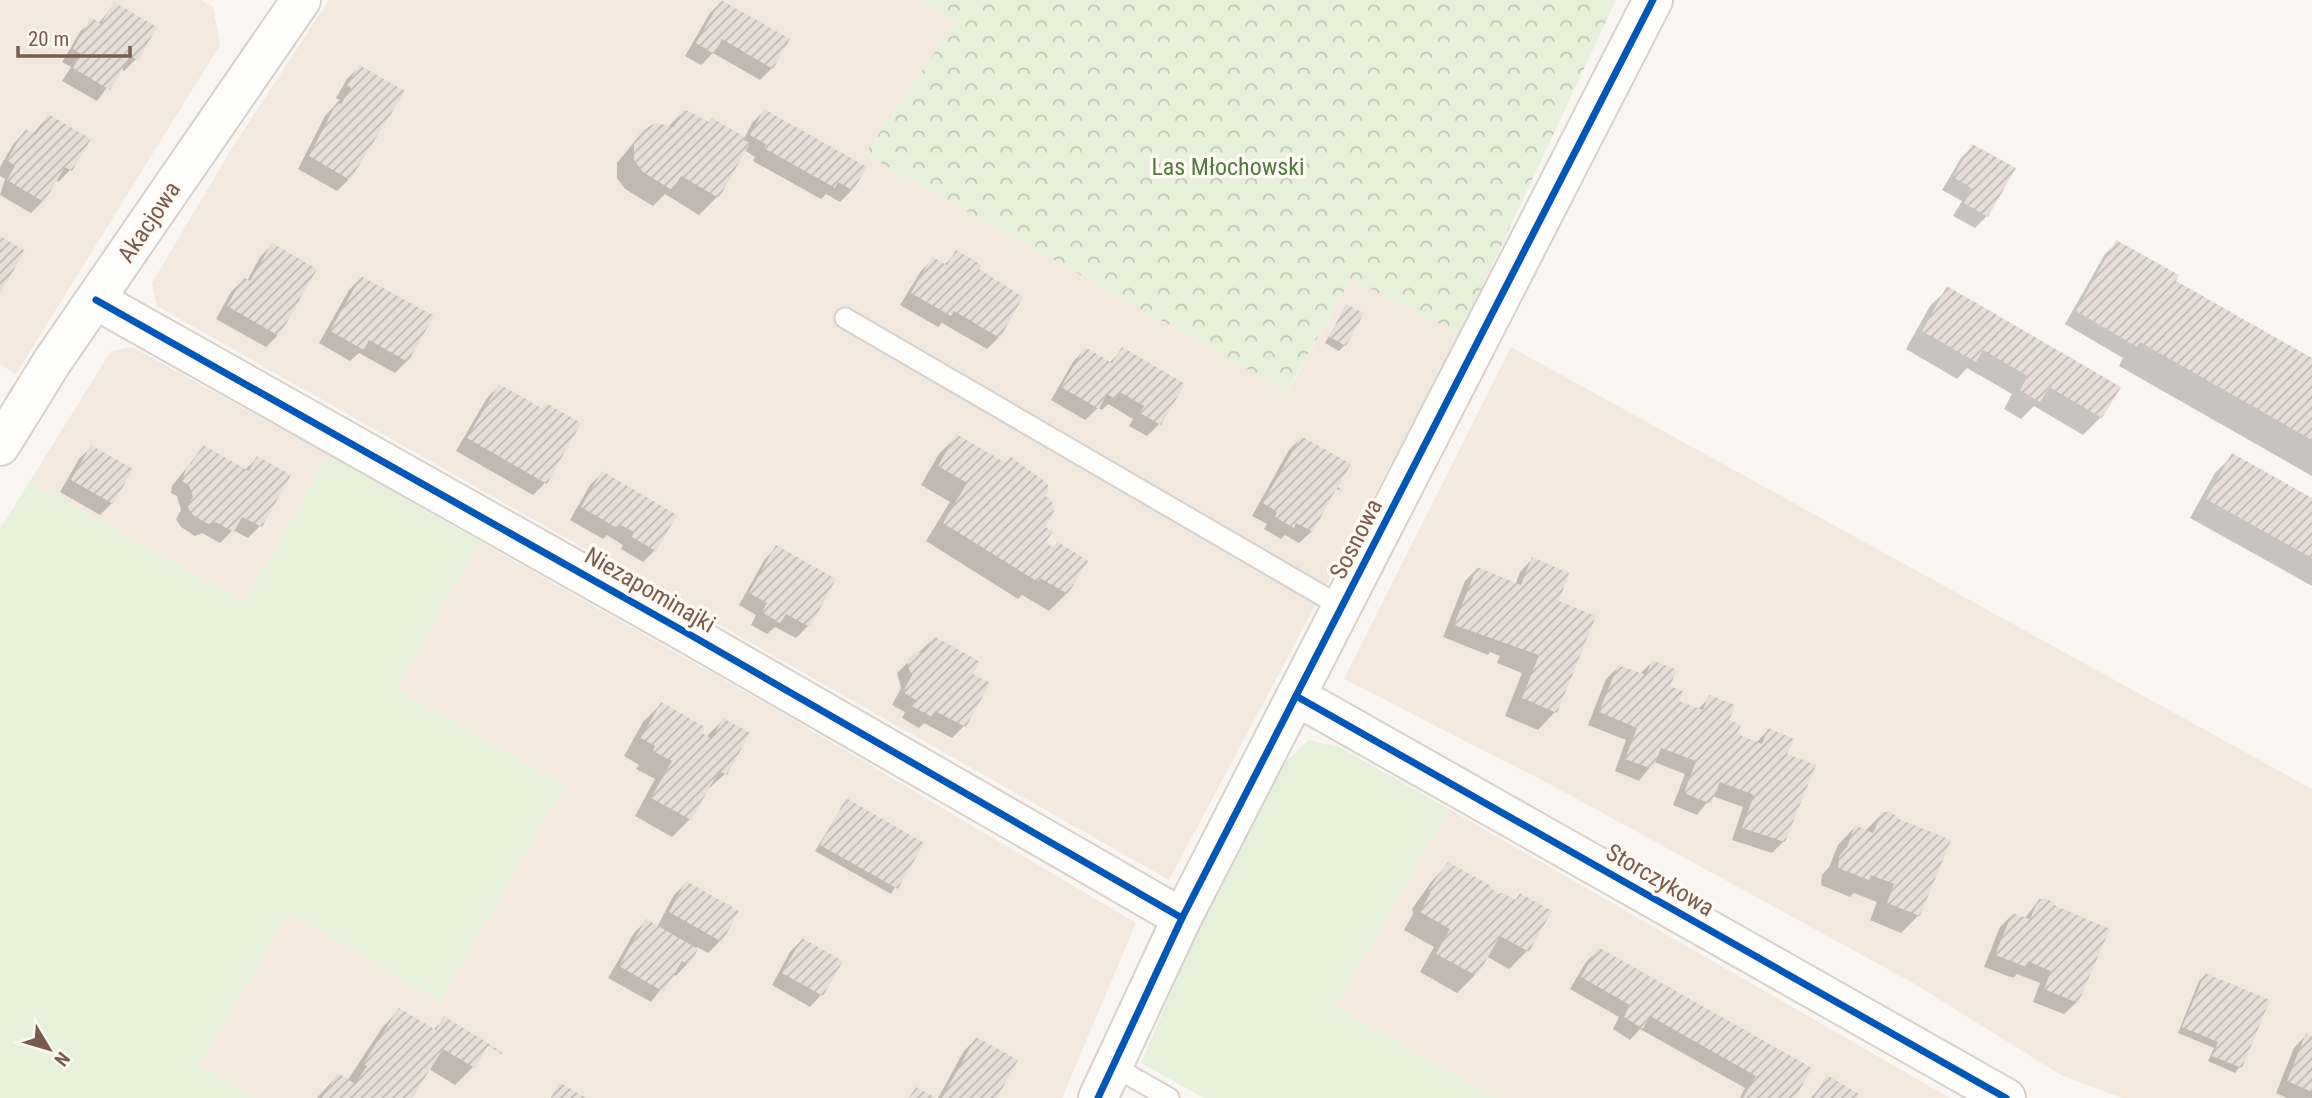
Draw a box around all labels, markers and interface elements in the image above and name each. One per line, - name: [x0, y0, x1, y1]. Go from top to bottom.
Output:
- scale bar: [18, 14, 130, 58]
- text: 20 m: [28, 27, 69, 51]
- park label: Las Młochowski: [1151, 153, 1305, 181]
- street label: Akacjowa: [112, 176, 186, 268]
- street label: Sosnowa: [1324, 494, 1388, 584]
- street label: Niezapominajki: [580, 541, 720, 639]
- street label: Storczykowa: [1601, 838, 1719, 922]
- north arrow: [14, 1014, 84, 1084]
- text: N: [49, 1047, 75, 1071]

